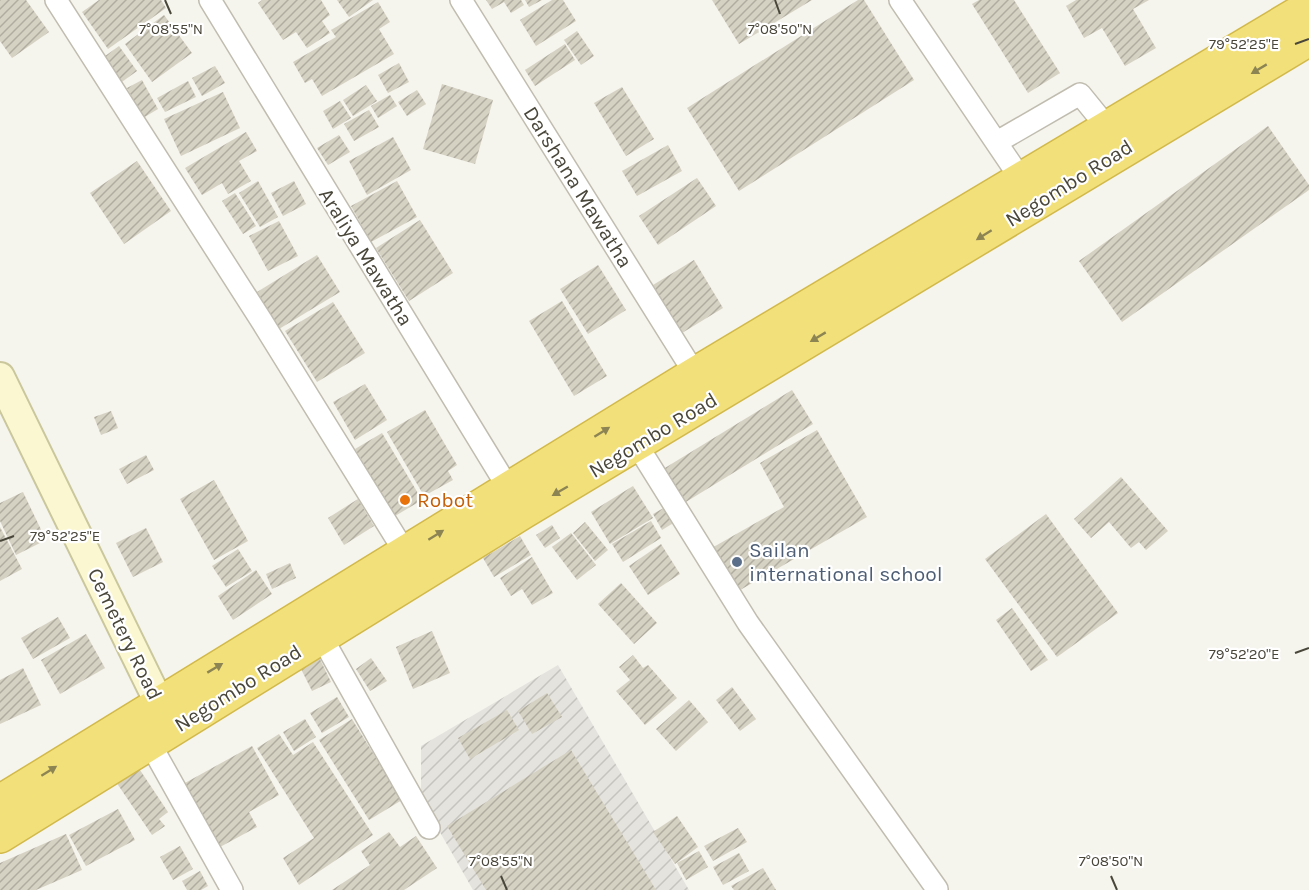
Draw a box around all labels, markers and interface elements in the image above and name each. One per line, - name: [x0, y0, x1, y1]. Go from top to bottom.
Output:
- text: 7°08'55"N: [139, 20, 203, 38]
- text: 7°08'50"N: [748, 20, 812, 38]
- text: 79°52'25"E: [1209, 35, 1279, 53]
- one-way arrow: [1250, 64, 1267, 74]
- street label: Darshana Mawatha: [519, 102, 637, 272]
- street label: Negombo Road: [1001, 134, 1137, 232]
- street label: Araliya Mawatha: [314, 184, 418, 330]
- one-way arrow: [976, 230, 992, 241]
- one-way arrow: [810, 331, 826, 342]
- street label: Negombo Road: [585, 387, 721, 483]
- one-way arrow: [594, 426, 610, 437]
- one-way arrow: [552, 485, 568, 496]
- place label: Robot: [417, 488, 473, 512]
- marker: Robot: [398, 493, 412, 507]
- text: 79°52'25"E: [30, 527, 100, 545]
- one-way arrow: [428, 529, 444, 540]
- place label: Sailan international school: [749, 538, 943, 586]
- marker: Sailan international school: [730, 555, 744, 569]
- street label: Cemetery Road: [83, 564, 167, 704]
- street label: Negombo Road: [170, 639, 306, 737]
- text: 79°52'20"E: [1209, 645, 1279, 663]
- one-way arrow: [207, 663, 224, 673]
- one-way arrow: [41, 765, 58, 776]
- text: 7°08'55"N: [469, 852, 533, 870]
- text: 7°08'50"N: [1079, 852, 1143, 870]

